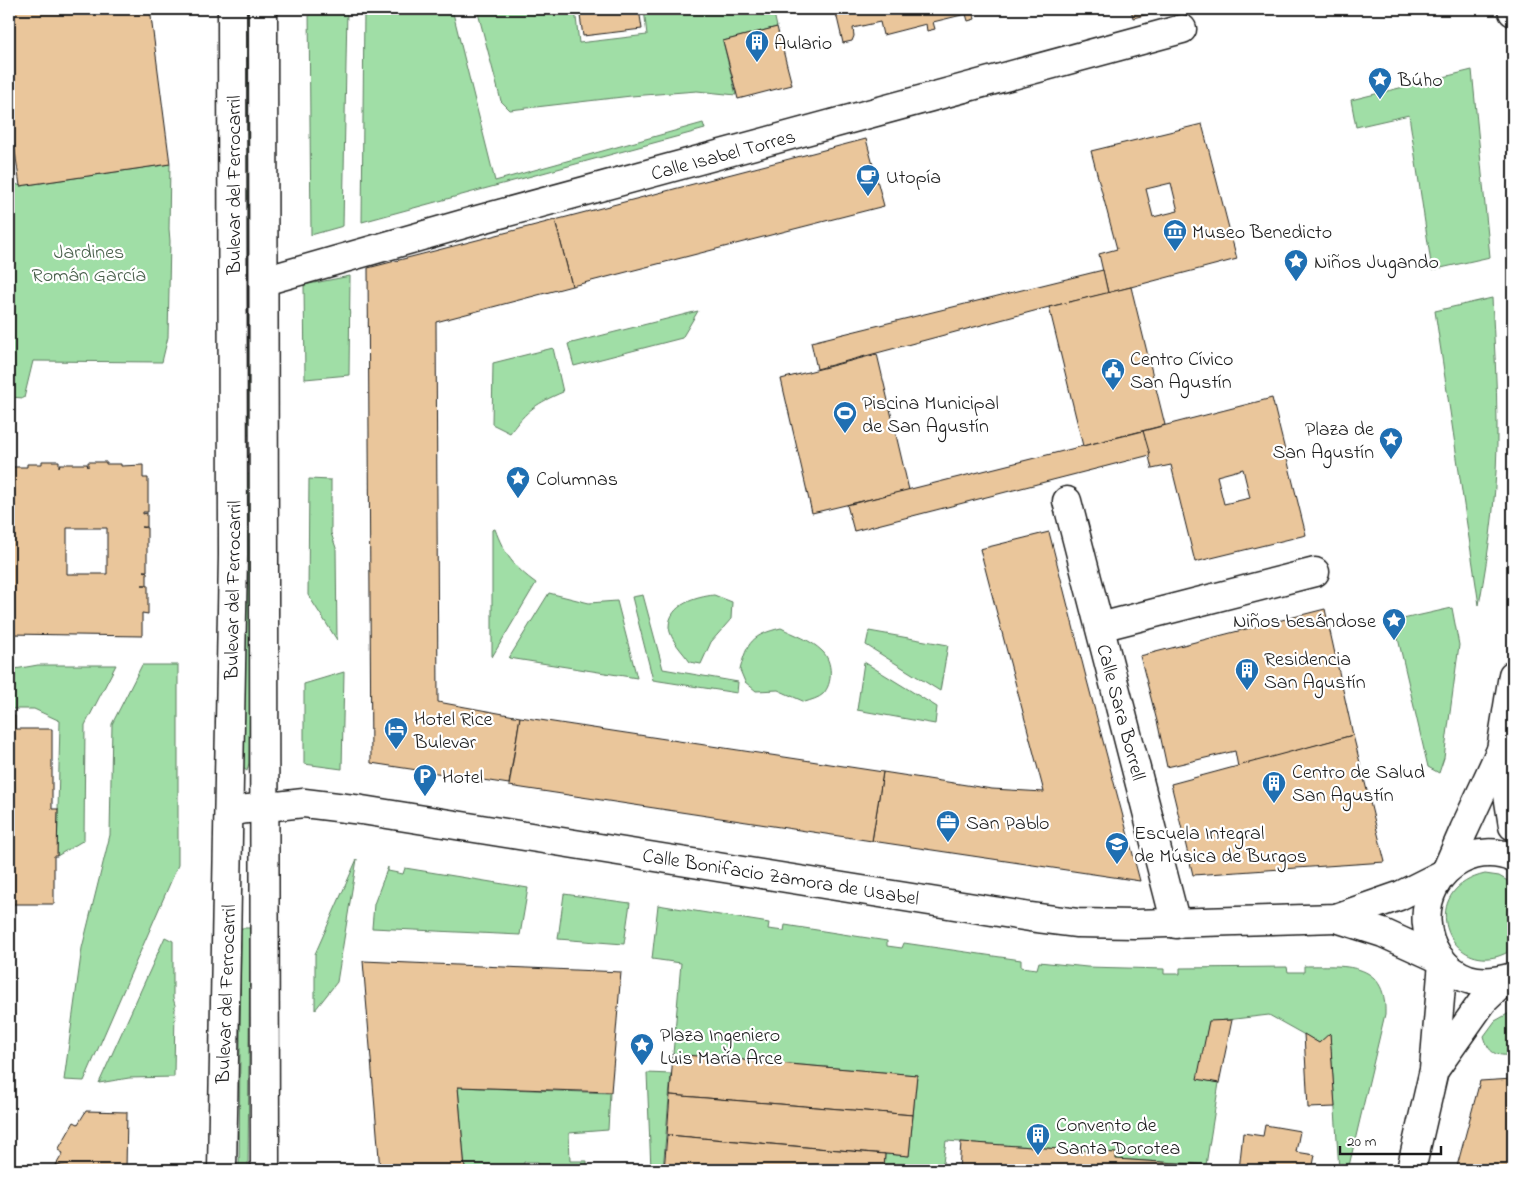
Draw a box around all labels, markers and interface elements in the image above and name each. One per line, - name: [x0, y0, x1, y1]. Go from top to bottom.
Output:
- building icon: Aulario: [744, 29, 770, 63]
- place label: Aulario: [774, 30, 832, 59]
- place icon: Búho: [1367, 66, 1393, 100]
- place label: Búho: [1397, 67, 1443, 96]
- street label: Bulevar del Ferrocarril: [221, 95, 250, 276]
- street label: Calle Isabel Torres: [648, 123, 799, 190]
- cafe icon: Utopía: [855, 163, 881, 197]
- place label: Utopía: [886, 164, 941, 193]
- museum icon: Museo Benedicto: [1162, 218, 1188, 252]
- place label: Museo Benedicto: [1192, 219, 1332, 248]
- park label: Jardines Román García: [32, 239, 146, 291]
- place icon: Niños Jugando: [1283, 248, 1309, 282]
- place label: Niños Jugando: [1314, 249, 1439, 279]
- place label: Centro Cívico San Agustín: [1130, 346, 1233, 399]
- public building icon: Centro Cívico San Agustín: [1100, 357, 1126, 391]
- place label: Piscina Municipal de San Agustín: [862, 390, 999, 443]
- sports icon: Piscina Municipal de San Agustín: [832, 400, 858, 434]
- place label: Plaza de San Agustín: [1272, 416, 1374, 469]
- place icon: Plaza de San Agustín: [1378, 426, 1404, 460]
- place icon: Columnas: [505, 465, 531, 499]
- place label: Columnas: [536, 466, 618, 495]
- street label: Bulevar del Ferrocarril: [218, 500, 251, 681]
- place icon: Niños besándose: [1381, 607, 1407, 641]
- place label: Niños besándose: [1233, 608, 1376, 637]
- street label: Calle Sara Borrell: [1087, 641, 1152, 784]
- place label: Residencia San Agustín: [1264, 646, 1366, 699]
- building icon: Residencia San Agustín: [1234, 657, 1260, 691]
- place label: Hotel Rice Bulevar: [413, 706, 493, 758]
- hotel icon: Hotel Rice Bulevar: [383, 716, 409, 750]
- place label: Centro de Salud San Agustín: [1292, 759, 1425, 812]
- parking icon: Hotel: [412, 763, 438, 797]
- place label: Hotel: [442, 764, 483, 793]
- building icon: Centro de Salud San Agustín: [1261, 770, 1287, 804]
- office icon: San Pablo: [935, 809, 961, 843]
- place label: San Pablo: [966, 810, 1049, 839]
- place label: Escuela Integral de Música de Burgos: [1134, 820, 1307, 873]
- school or university icon: Escuela Integral de Música de Burgos: [1104, 831, 1130, 865]
- street label: Calle Bonifacio Zamora de Usabel: [640, 842, 921, 915]
- street label: Bulevar del Ferrocarril: [210, 904, 245, 1085]
- place label: Plaza Ingeniero Luis María Arce: [660, 1022, 782, 1074]
- place icon: Plaza Ingeniero Luis María Arce: [629, 1032, 655, 1066]
- place label: Convento de Santa Dorotea: [1056, 1112, 1180, 1164]
- building icon: Convento de Santa Dorotea: [1025, 1122, 1051, 1156]
- scale bar: [1340, 1124, 1441, 1156]
- text: 20 m: [1347, 1131, 1377, 1153]

